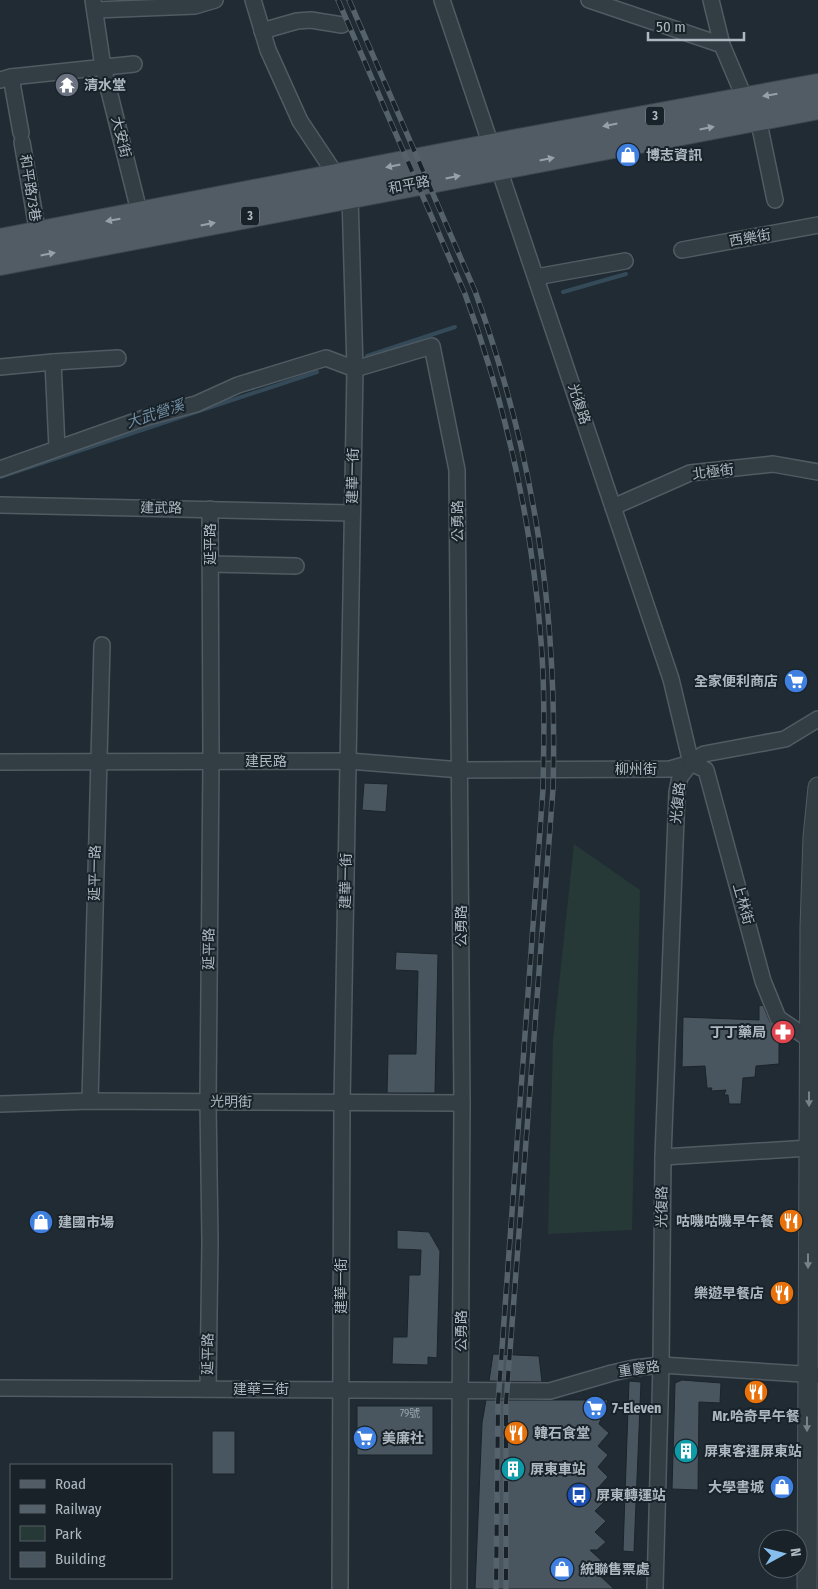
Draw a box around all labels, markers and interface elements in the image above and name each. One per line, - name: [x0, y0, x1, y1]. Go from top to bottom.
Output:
- scale bar: [648, 10, 744, 42]
- text: 50 m: [656, 18, 686, 36]
- temple icon: 清水堂: [54, 72, 80, 98]
- place label: 清水堂: [84, 77, 126, 94]
- one-way arrow: [762, 91, 778, 99]
- road number: 3: [646, 106, 664, 125]
- street label: 大安街: [108, 115, 134, 159]
- one-way arrow: [602, 122, 618, 130]
- one-way arrow: [699, 124, 715, 132]
- shop icon: 博志資訊: [615, 142, 641, 168]
- place label: 博志資訊: [646, 147, 703, 164]
- street label: 和平路73巷: [16, 153, 44, 223]
- one-way arrow: [540, 154, 556, 162]
- one-way arrow: [385, 162, 400, 170]
- one-way arrow: [445, 172, 461, 180]
- street label: 和平路: [387, 173, 431, 197]
- road number: 3: [241, 207, 259, 226]
- one-way arrow: [105, 216, 120, 224]
- one-way arrow: [200, 220, 215, 228]
- street label: 西樂街: [728, 226, 772, 250]
- one-way arrow: [40, 249, 56, 257]
- street label: 光復路: [564, 381, 594, 427]
- water label: 大武營溪: [124, 396, 188, 432]
- street label: 建華一街: [344, 448, 362, 504]
- street label: 北極街: [691, 461, 735, 483]
- street label: 建武路: [140, 499, 182, 517]
- street label: 公勇路: [449, 500, 467, 542]
- street label: 延平路: [202, 523, 219, 565]
- supermarket icon: 全家便利商店: [783, 668, 809, 694]
- place label: 全家便利商店: [694, 673, 778, 690]
- street label: 建民路: [245, 753, 287, 770]
- street label: 柳州街: [615, 761, 657, 778]
- street label: 光復路: [667, 781, 689, 825]
- street label: 延平一路: [86, 845, 104, 901]
- street label: 建華一街: [337, 853, 355, 909]
- street label: 上林街: [729, 881, 757, 927]
- street label: 公勇路: [453, 905, 470, 947]
- street label: 延平路: [200, 928, 218, 970]
- pharmacy icon: 丁丁藥局: [770, 1019, 796, 1045]
- place label: 丁丁藥局: [710, 1024, 766, 1041]
- one-way arrow: [805, 1091, 813, 1107]
- street label: 光明街: [210, 1093, 252, 1111]
- street label: 光復路: [653, 1186, 671, 1228]
- restaurant icon: 咕嘰咕嘰早午餐: [778, 1208, 804, 1234]
- shop icon: 建國市場: [28, 1209, 54, 1235]
- place label: 咕嘰咕嘰早午餐: [676, 1213, 774, 1230]
- place label: 建國市場: [58, 1214, 114, 1231]
- one-way arrow: [804, 1253, 812, 1269]
- street label: 建華一街: [333, 1258, 350, 1314]
- restaurant icon: 樂遊早餐店: [769, 1280, 795, 1306]
- place label: 樂遊早餐店: [694, 1285, 764, 1302]
- street label: 公勇路: [453, 1310, 470, 1352]
- street label: 延平路: [199, 1333, 217, 1375]
- street label: 重慶路: [617, 1358, 661, 1380]
- restaurant icon: Mr.哈奇早午餐: [743, 1379, 769, 1405]
- street label: 建華三街: [233, 1381, 289, 1398]
- supermarket icon: 7-Eleven: [582, 1395, 608, 1421]
- place label: 7-Eleven: [612, 1400, 661, 1417]
- house number: 79號: [400, 1407, 420, 1420]
- place label: Mr.哈奇早午餐: [712, 1408, 800, 1425]
- one-way arrow: [803, 1416, 811, 1432]
- restaurant icon: 韓石食堂: [503, 1420, 529, 1446]
- supermarket icon: 美廉社: [352, 1425, 378, 1451]
- place label: 韓石食堂: [534, 1425, 590, 1442]
- place label: 美廉社: [382, 1430, 424, 1447]
- building icon: 屏東客運屏東站: [673, 1438, 699, 1464]
- place label: 屏東客運屏東站: [704, 1443, 802, 1460]
- building icon: 屏東車站: [500, 1456, 526, 1482]
- place label: 屏東車站: [530, 1461, 586, 1478]
- legend: [10, 1464, 172, 1579]
- shop icon: 大學書城: [769, 1474, 795, 1500]
- text: Road: [55, 1475, 86, 1493]
- place label: 大學書城: [708, 1479, 764, 1496]
- bus stop icon: 屏東轉運站: [566, 1482, 592, 1508]
- place label: 屏東轉運站: [596, 1487, 666, 1504]
- text: Railway: [55, 1500, 102, 1518]
- text: Park: [55, 1525, 82, 1543]
- north arrow: [758, 1529, 808, 1579]
- text: N: [786, 1547, 804, 1558]
- text: Building: [55, 1550, 106, 1568]
- shop icon: 統聯售票處: [549, 1556, 575, 1582]
- place label: 統聯售票處: [580, 1561, 650, 1578]

